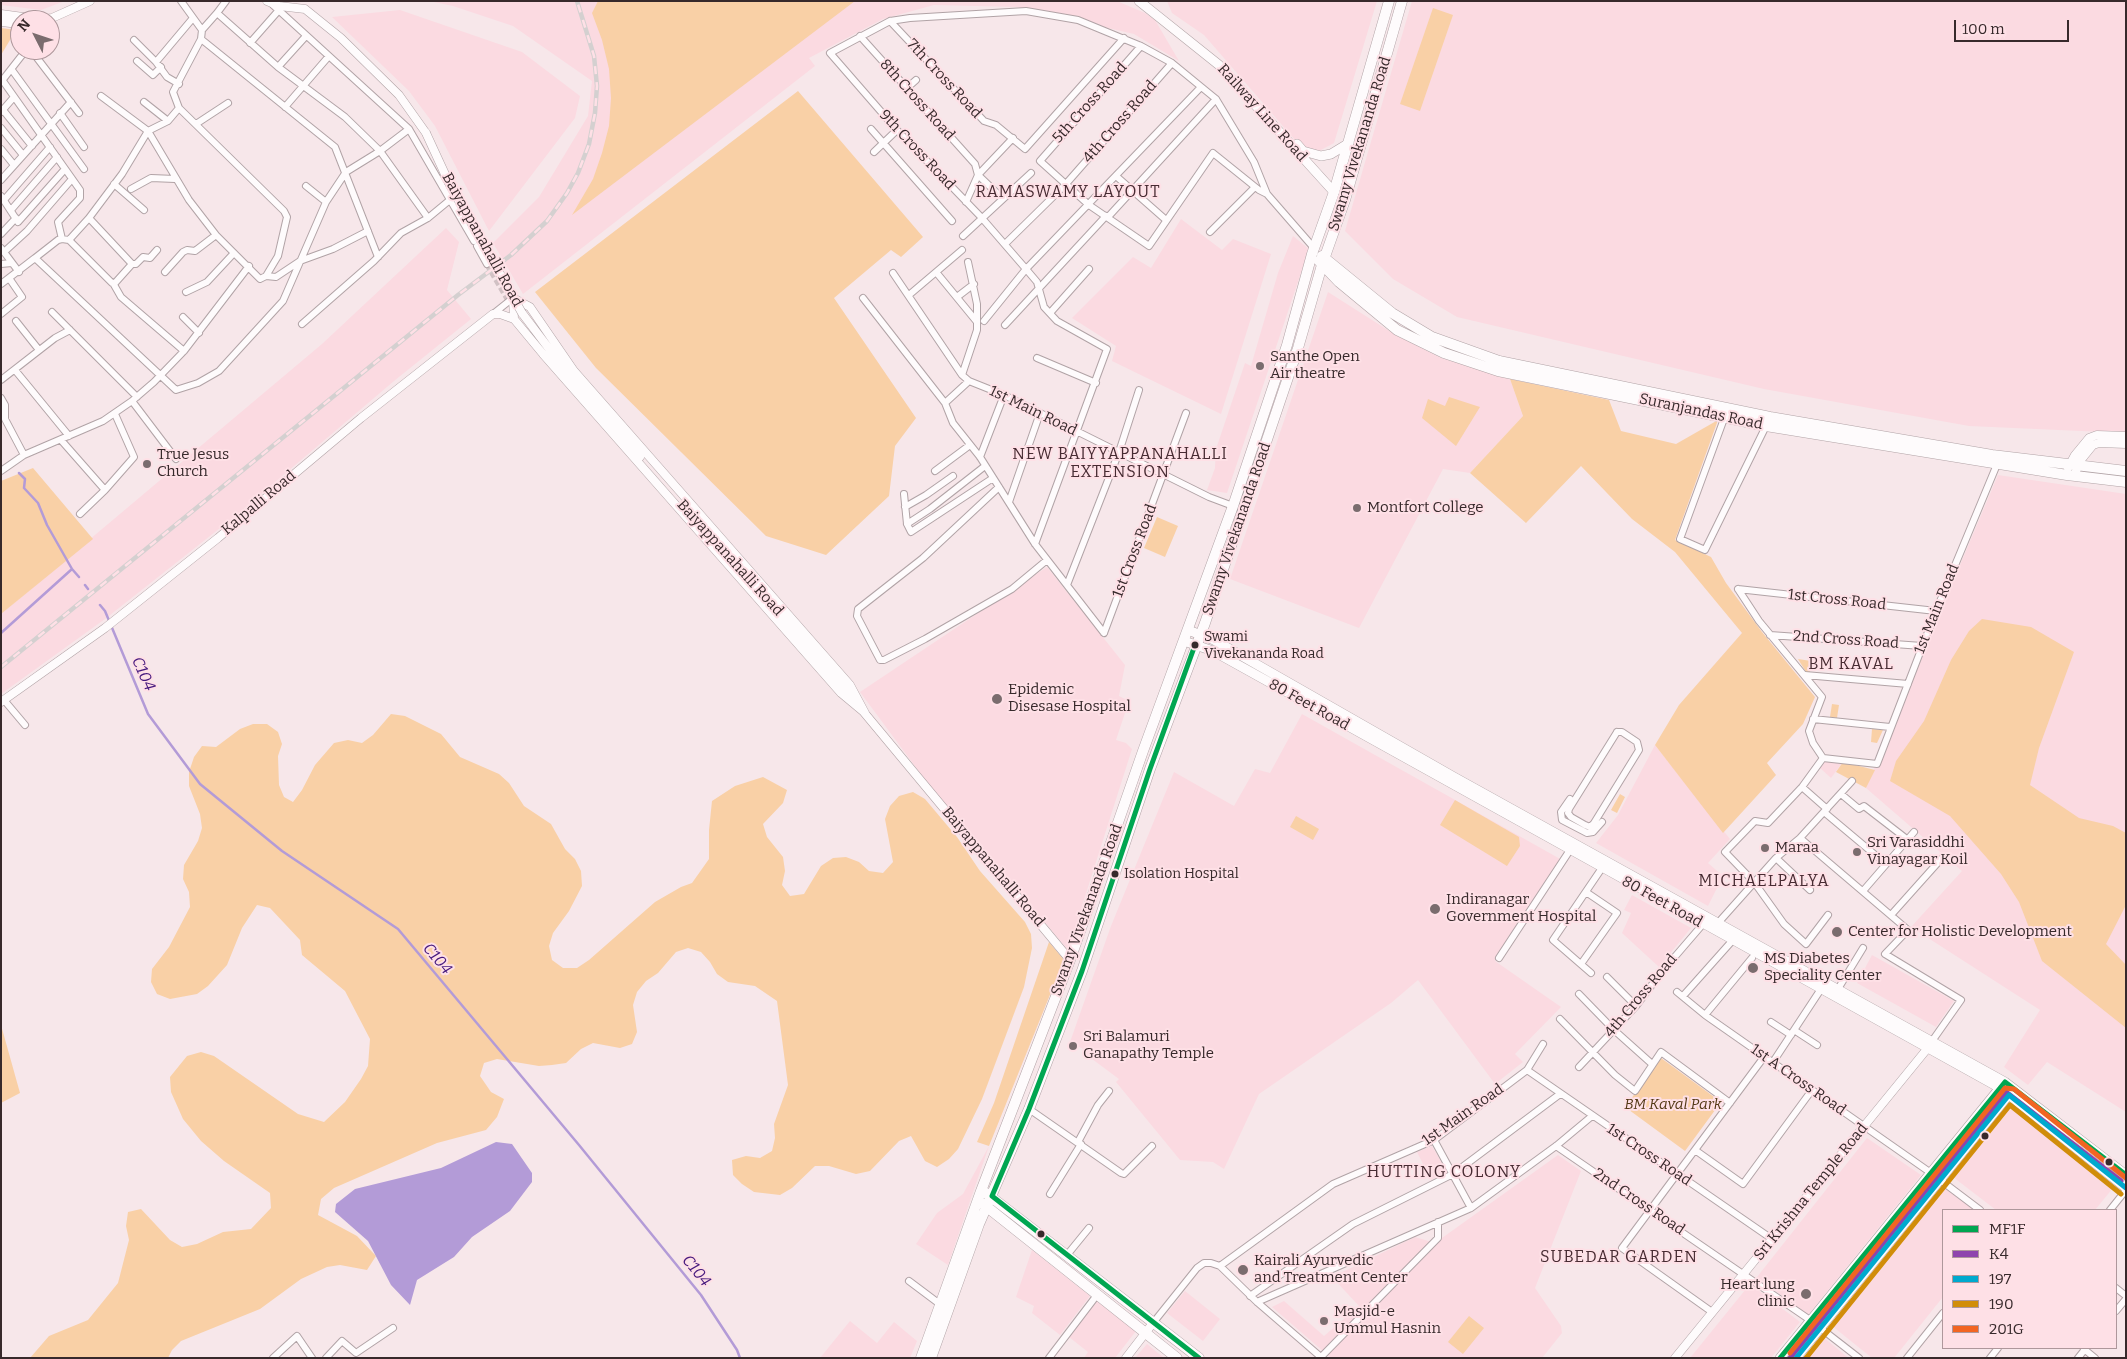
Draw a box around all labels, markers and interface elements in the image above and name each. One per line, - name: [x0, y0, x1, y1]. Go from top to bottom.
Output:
- north arrow: [10, 10, 60, 60]
- scale bar: [1957, 10, 2072, 42]
- text: N: [14, 16, 34, 35]
- text: 100 m: [1962, 20, 2005, 38]
- street label: 7th Cross Road: [903, 36, 985, 122]
- street label: Swamy Vivekananda Road: [1325, 55, 1395, 233]
- street label: 8th Cross Road: [876, 56, 958, 144]
- street label: 5th Cross Road: [1049, 59, 1131, 147]
- street label: Railway Line Road: [1213, 60, 1311, 166]
- street label: 4th Cross Road: [1079, 77, 1161, 167]
- street label: 9th Cross Road: [875, 106, 959, 194]
- street label: Baiyappanahalli Road: [438, 170, 526, 310]
- district label: RAMASWAMY LAYOUT: [973, 183, 1163, 203]
- place label: Santhe Open Air theatre: [1270, 348, 1360, 383]
- marker: Santhe Open Air theatre: [1254, 360, 1266, 372]
- street label: 1st Main Road: [986, 382, 1080, 440]
- street label: Suranjandas Road: [1638, 390, 1764, 434]
- street label: Swamy Vivekananda Road: [1199, 440, 1275, 618]
- district label: NEW BAIYYAPPANAHALLI EXTENSION: [1010, 445, 1230, 483]
- place label: True Jesus Church: [157, 446, 229, 481]
- marker: True Jesus Church: [141, 458, 153, 470]
- street label: Kalpalli Road: [218, 467, 300, 539]
- street label: Baiyappanahalli Road: [673, 496, 787, 620]
- place label: Montfort College: [1367, 499, 1484, 517]
- street label: 1st Cross Road: [1109, 502, 1161, 600]
- marker: Montfort College: [1351, 502, 1363, 514]
- street label: 1st Main Road: [1911, 561, 1963, 657]
- street label: 1st Cross Road: [1787, 586, 1887, 614]
- street label: 2nd Cross Road: [1792, 627, 1900, 653]
- place label: Swami Vivekananda Road: [1204, 629, 1324, 662]
- marker: Swami Vivekananda Road: [1190, 640, 1200, 650]
- water label: C104: [127, 654, 159, 694]
- district label: BM KAVAL: [1807, 655, 1895, 675]
- street label: 80 Feet Road: [1266, 675, 1352, 735]
- place label: Epidemic Disesase Hospital: [1008, 681, 1131, 716]
- marker: Epidemic Disesase Hospital: [990, 692, 1004, 706]
- street label: Baiyappanahalli Road: [938, 804, 1048, 930]
- street label: Swamy Vivekananda Road: [1048, 822, 1126, 998]
- place label: Sri Varasiddhi Vinayagar Koil: [1867, 834, 1968, 869]
- place label: Maraa: [1775, 839, 1819, 857]
- marker: Maraa: [1759, 842, 1771, 854]
- marker: Sri Varasiddhi Vinayagar Koil: [1851, 846, 1863, 858]
- place label: Isolation Hospital: [1124, 866, 1239, 882]
- marker: Isolation Hospital: [1110, 869, 1120, 879]
- street label: 80 Feet Road: [1619, 872, 1705, 932]
- district label: MICHAELPALYA: [1697, 872, 1831, 892]
- place label: Indiranagar Government Hospital: [1446, 891, 1596, 926]
- marker: Indiranagar Government Hospital: [1428, 902, 1442, 916]
- place label: Center for Holistic Development: [1848, 923, 2072, 941]
- marker: Center for Holistic Development: [1830, 925, 1844, 939]
- water label: C104: [418, 939, 456, 979]
- place label: MS Diabetes Speciality Center: [1764, 950, 1882, 985]
- street label: 4th Cross Road: [1601, 951, 1681, 1041]
- marker: MS Diabetes Speciality Center: [1746, 961, 1760, 975]
- place label: Sri Balamuri Ganapathy Temple: [1083, 1028, 1214, 1063]
- marker: Sri Balamuri Ganapathy Temple: [1067, 1040, 1079, 1052]
- street label: 1st A Cross Road: [1747, 1040, 1849, 1120]
- street label: 1st Main Road: [1419, 1080, 1507, 1150]
- park label: BM Kaval Park: [1624, 1096, 1722, 1114]
- street label: 1st Cross Road: [1603, 1120, 1695, 1190]
- street label: Sri Krishna Temple Road: [1750, 1120, 1872, 1264]
- unlabelled marker: [1980, 1131, 1990, 1141]
- unlabelled marker: [2104, 1157, 2114, 1167]
- district label: HUTTING COLONY: [1365, 1163, 1523, 1183]
- street label: 2nd Cross Road: [1590, 1165, 1688, 1239]
- legend: [1942, 1209, 2117, 1349]
- text: MF1F: [1989, 1220, 2025, 1238]
- unlabelled marker: [1036, 1229, 1046, 1239]
- text: K4: [1989, 1245, 2008, 1263]
- district label: SUBEDAR GARDEN: [1538, 1248, 1700, 1268]
- water label: C104: [677, 1251, 715, 1291]
- place label: Kairali Ayurvedic and Treatment Center: [1254, 1252, 1408, 1287]
- marker: Kairali Ayurvedic and Treatment Center: [1236, 1263, 1250, 1277]
- text: 197: [1989, 1270, 2011, 1288]
- place label: Heart lung clinic: [1720, 1276, 1795, 1311]
- marker: Heart lung clinic: [1799, 1287, 1813, 1301]
- text: 190: [1989, 1295, 2014, 1313]
- place label: Masjid-e Ummul Hasnin: [1334, 1303, 1441, 1338]
- marker: Masjid-e Ummul Hasnin: [1318, 1315, 1330, 1327]
- text: 201G: [1989, 1320, 2024, 1338]

